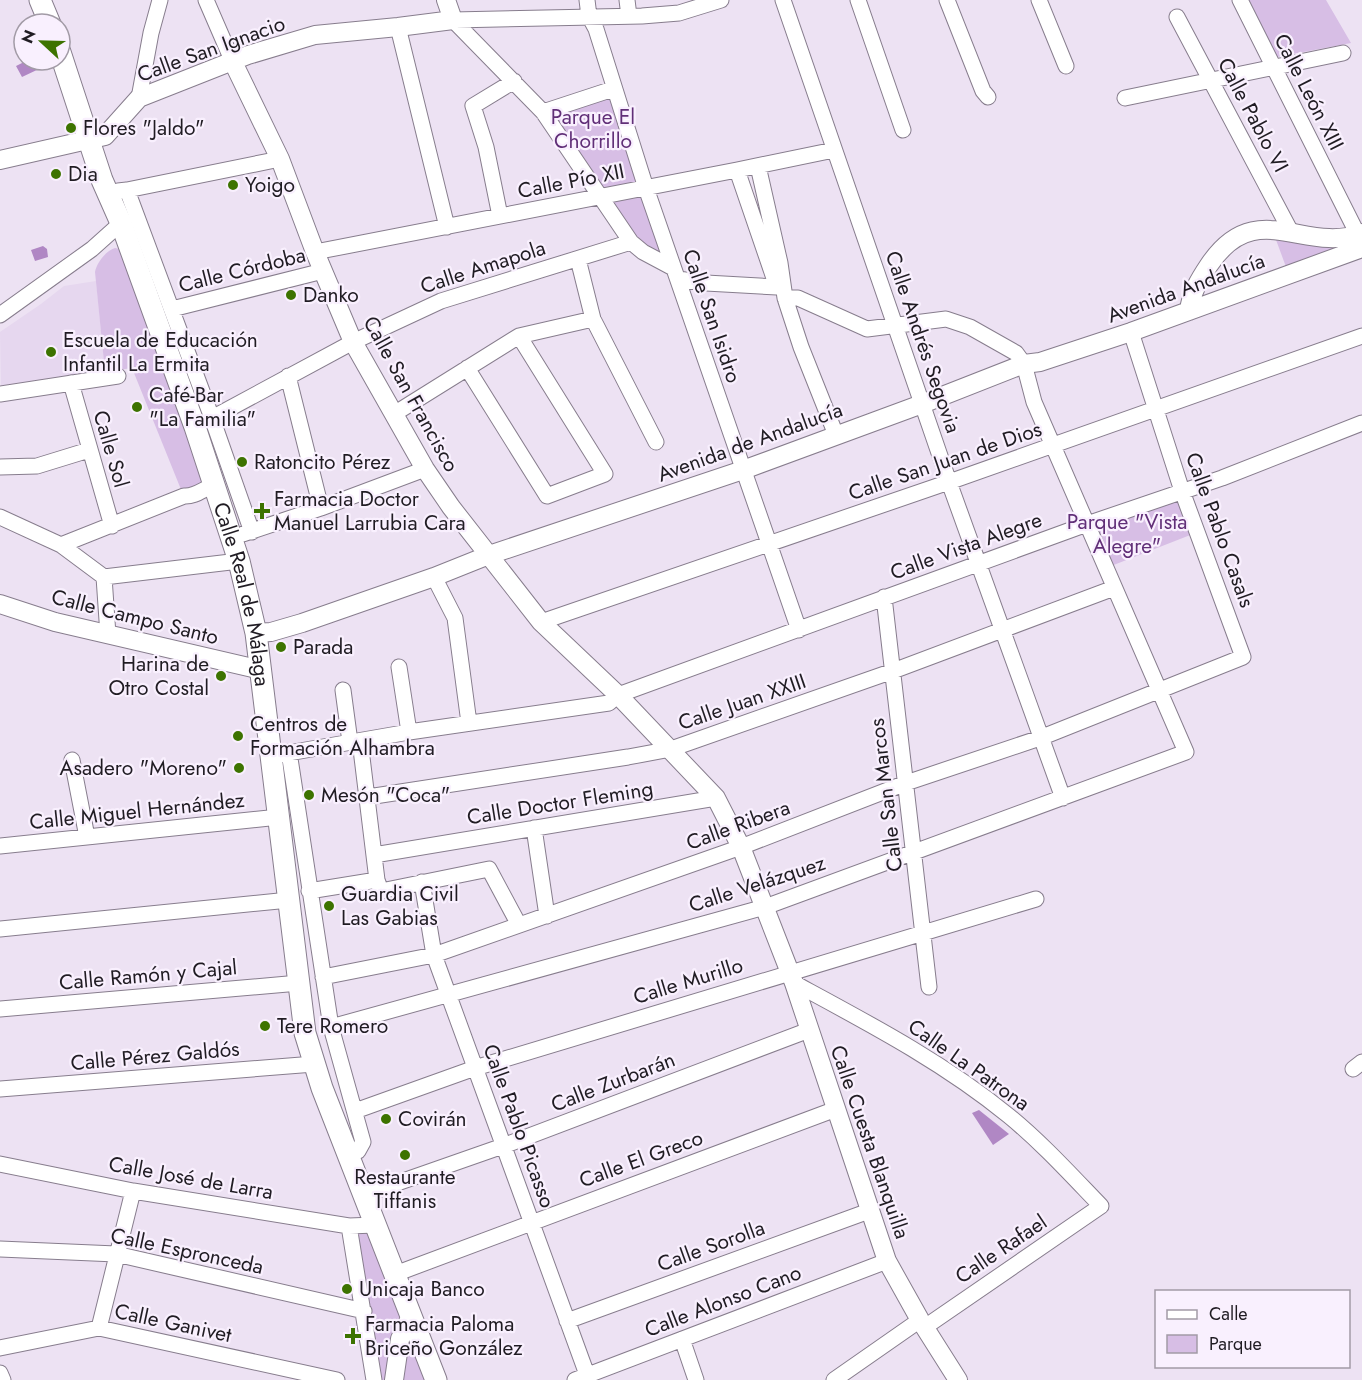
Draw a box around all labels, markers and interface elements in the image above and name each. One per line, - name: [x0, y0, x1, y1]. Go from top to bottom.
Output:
- street label: Calle San Ignacio: [133, 8, 289, 90]
- north arrow: [12, 12, 72, 72]
- text: N: [16, 26, 42, 47]
- street label: Calle León XIII: [1267, 28, 1351, 156]
- street label: Calle Pablo VI: [1210, 52, 1296, 178]
- park label: Parque El Chorrillo: [551, 102, 635, 156]
- place label: Flores "Jaldo": [83, 113, 205, 143]
- marker: Flores "Jaldo": [64, 121, 78, 135]
- street label: Calle Pío XII: [515, 156, 627, 206]
- place label: Dia: [68, 159, 98, 189]
- marker: Dia: [49, 167, 63, 181]
- place label: Yoigo: [245, 170, 295, 200]
- marker: Yoigo: [226, 178, 240, 192]
- street label: Calle Amapola: [417, 233, 549, 301]
- street label: Calle Córdoba: [175, 240, 309, 300]
- street label: Calle San Isidro: [675, 245, 749, 387]
- street label: Avenida Andalucía: [1103, 246, 1269, 330]
- street label: Calle Andrés Segovia: [878, 247, 968, 437]
- place label: Danko: [303, 280, 359, 310]
- marker: Danko: [284, 288, 298, 302]
- street label: Calle San Francisco: [356, 311, 466, 477]
- place label: Escuela de Educación Infantil La Ermita: [63, 325, 258, 379]
- marker: Escuela de Educación Infantil La Ermita: [44, 345, 58, 359]
- place label: Café-Bar "La Familia": [149, 380, 256, 434]
- street label: Avenida de Andalucía: [653, 395, 847, 489]
- marker: Café-Bar "La Familia": [130, 400, 144, 414]
- street label: Calle Sol: [86, 407, 136, 491]
- street label: Calle San Juan de Dios: [844, 414, 1046, 508]
- place label: Ratoncito Pérez: [254, 447, 391, 477]
- street label: Calle Pablo Casals: [1178, 448, 1262, 612]
- marker: Ratoncito Pérez: [235, 455, 249, 469]
- place label: Farmacia Doctor Manuel Larrubia Cara: [274, 484, 466, 538]
- street label: Calle Real de Málaga: [206, 498, 277, 688]
- marker: Farmacia Doctor Manuel Larrubia Cara: [255, 504, 269, 518]
- street label: Calle Vista Alegre: [886, 505, 1046, 587]
- park label: Parque "Vista Alegre": [1067, 507, 1187, 561]
- street label: Calle Campo Santo: [48, 582, 222, 652]
- place label: Parada: [293, 632, 353, 662]
- marker: Parada: [274, 640, 288, 654]
- place label: Harina de Otro Costal: [108, 649, 209, 703]
- street label: Calle Juan XXIII: [674, 666, 810, 738]
- marker: Harina de Otro Costal: [214, 669, 228, 683]
- place label: Centros de Formación Alhambra: [250, 709, 435, 763]
- street label: Calle San Marcos: [862, 717, 910, 873]
- marker: Centros de Formación Alhambra: [231, 729, 245, 743]
- place label: Asadero "Moreno": [60, 753, 227, 783]
- marker: Asadero "Moreno": [232, 761, 246, 775]
- street label: Calle Doctor Fleming: [465, 773, 655, 833]
- place label: Mesón "Coca": [321, 780, 450, 810]
- street label: Calle Miguel Hernández: [28, 785, 246, 837]
- marker: Mesón "Coca": [302, 788, 316, 802]
- street label: Calle Ribera: [682, 792, 794, 858]
- street label: Calle Velázquez: [685, 848, 829, 920]
- place label: Guardia Civil Las Gabias: [341, 879, 459, 933]
- marker: Guardia Civil Las Gabias: [322, 899, 336, 913]
- street label: Calle Murillo: [630, 950, 746, 1012]
- street label: Calle Ramón y Cajal: [58, 952, 238, 998]
- place label: Tere Romero: [277, 1011, 388, 1041]
- street label: Calle La Patrona: [902, 1012, 1036, 1118]
- marker: Tere Romero: [258, 1019, 272, 1033]
- street label: Calle Pérez Galdós: [69, 1034, 241, 1078]
- street label: Calle Pablo Picasso: [475, 1040, 563, 1212]
- street label: Calle Cuesta Blanquilla: [823, 1041, 917, 1243]
- street label: Calle Zurbarán: [547, 1045, 679, 1119]
- place label: Covirán: [398, 1104, 467, 1134]
- marker: Covirán: [379, 1112, 393, 1126]
- street label: Calle El Greco: [575, 1123, 707, 1195]
- marker: Restaurante Tiffanis: [398, 1148, 412, 1162]
- street label: Calle José de Larra: [106, 1149, 276, 1207]
- place label: Restaurante Tiffanis: [354, 1162, 456, 1216]
- street label: Calle Rafael: [949, 1207, 1053, 1291]
- street label: Calle Sorolla: [653, 1213, 769, 1279]
- street label: Calle Espronceda: [108, 1220, 266, 1282]
- street label: Calle Alonso Cano: [640, 1257, 806, 1345]
- place label: Unicaja Banco: [359, 1274, 485, 1304]
- marker: Unicaja Banco: [340, 1282, 354, 1296]
- legend: [1155, 1290, 1350, 1368]
- street label: Calle Ganivet: [112, 1296, 234, 1350]
- text: Calle: [1209, 1301, 1248, 1327]
- place label: Farmacia Paloma Briceño González: [365, 1309, 523, 1363]
- marker: Farmacia Paloma Briceño González: [346, 1329, 360, 1343]
- text: Parque: [1209, 1331, 1262, 1357]

